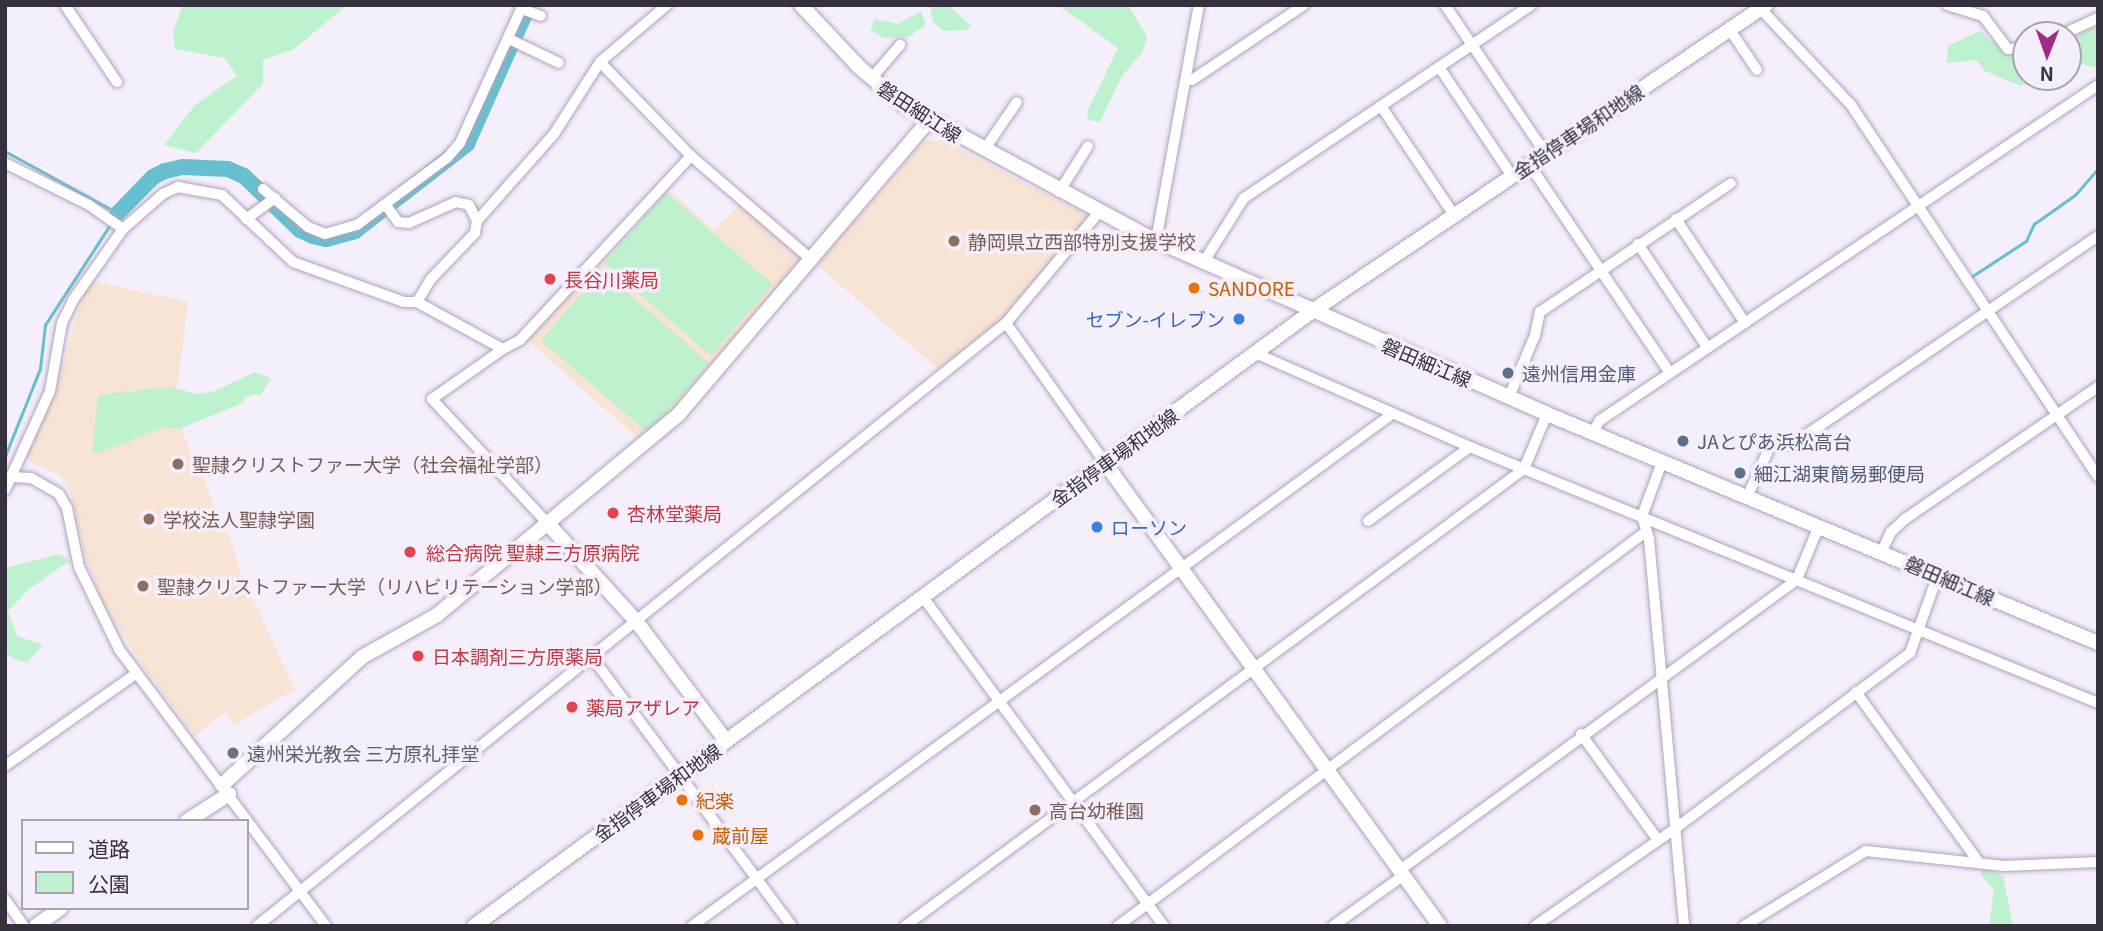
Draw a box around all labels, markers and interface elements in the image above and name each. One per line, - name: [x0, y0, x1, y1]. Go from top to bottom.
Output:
- north arrow: [2012, 21, 2082, 91]
- text: N: [2039, 62, 2054, 89]
- street label: 磐田細江線: [874, 76, 966, 146]
- street label: 金指停車場和地線: [1509, 79, 1647, 183]
- place label: 静岡県立西部特別支援学校: [968, 230, 1196, 252]
- marker: 静岡県立西部特別支援学校: [946, 233, 962, 249]
- place label: 長谷川薬局: [564, 268, 659, 290]
- marker: 長谷川薬局: [542, 271, 558, 287]
- place label: SANDORE: [1208, 277, 1295, 299]
- marker: SANDORE: [1186, 280, 1202, 296]
- place label: セブン-イレブン: [1085, 308, 1225, 330]
- marker: セブン-イレブン: [1231, 311, 1247, 327]
- street label: 磐田細江線: [1379, 333, 1475, 391]
- place label: 遠州信用金庫: [1522, 362, 1636, 384]
- marker: 遠州信用金庫: [1500, 365, 1516, 381]
- street label: 金指停車場和地線: [1046, 403, 1182, 511]
- place label: JAとぴあ浜松高台: [1697, 430, 1852, 452]
- marker: JAとぴあ浜松高台: [1675, 433, 1691, 449]
- place label: 聖隷クリストファー大学（社会福祉学部）: [192, 453, 553, 475]
- marker: 聖隷クリストファー大学（社会福祉学部）: [170, 456, 186, 472]
- place label: 細江湖東簡易郵便局: [1754, 462, 1925, 484]
- marker: 細江湖東簡易郵便局: [1732, 465, 1748, 481]
- place label: 杏林堂薬局: [627, 502, 722, 524]
- marker: 杏林堂薬局: [605, 505, 621, 521]
- place label: 学校法人聖隷学園: [163, 508, 315, 530]
- marker: 学校法人聖隷学園: [141, 511, 157, 527]
- place label: ローソン: [1111, 516, 1187, 538]
- marker: ローソン: [1089, 519, 1105, 535]
- place label: 総合病院 聖隷三方原病院: [426, 541, 639, 563]
- marker: 総合病院 聖隷三方原病院: [400, 542, 420, 562]
- street label: 磐田細江線: [1902, 551, 1998, 609]
- place label: 聖隷クリストファー大学（リハビリテーション学部）: [157, 575, 613, 597]
- marker: 聖隷クリストファー大学（リハビリテーション学部）: [135, 578, 151, 594]
- place label: 日本調剤三方原薬局: [432, 645, 603, 667]
- marker: 日本調剤三方原薬局: [410, 648, 426, 664]
- place label: 薬局アザレア: [586, 696, 700, 718]
- marker: 薬局アザレア: [564, 699, 580, 715]
- street label: 金指停車場和地線: [589, 738, 725, 846]
- place label: 遠州栄光教会 三方原礼拝堂: [247, 742, 479, 764]
- marker: 遠州栄光教会 三方原礼拝堂: [225, 745, 241, 761]
- place label: 紀楽: [696, 789, 734, 811]
- marker: 紀楽: [674, 792, 690, 808]
- place label: 高台幼稚園: [1049, 799, 1144, 821]
- marker: 高台幼稚園: [1027, 802, 1043, 818]
- legend: [21, 819, 248, 910]
- place label: 蔵前屋: [712, 824, 769, 846]
- marker: 蔵前屋: [690, 827, 706, 843]
- text: 道路: [88, 833, 130, 863]
- text: 公園: [88, 868, 130, 898]

